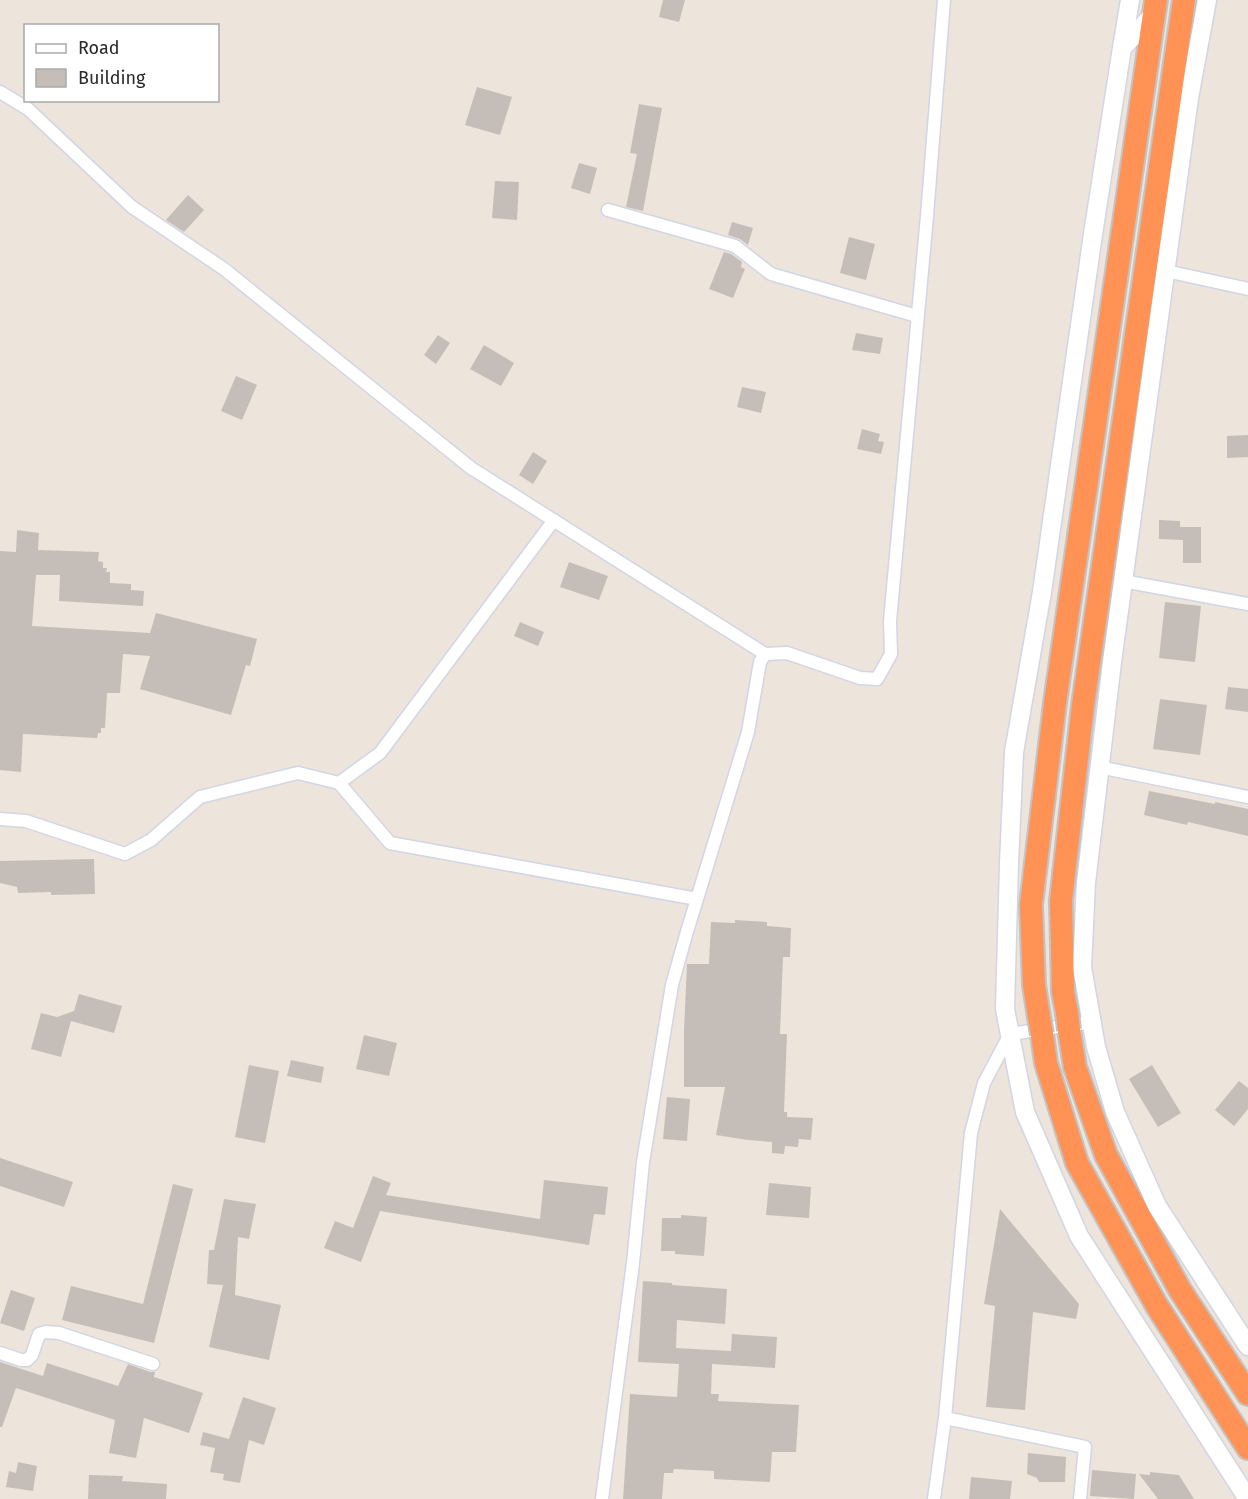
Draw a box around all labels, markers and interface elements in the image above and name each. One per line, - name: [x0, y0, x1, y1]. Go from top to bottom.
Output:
- legend: [24, 24, 219, 102]
- text: Road: [78, 37, 120, 59]
- text: Building: [78, 67, 146, 89]

